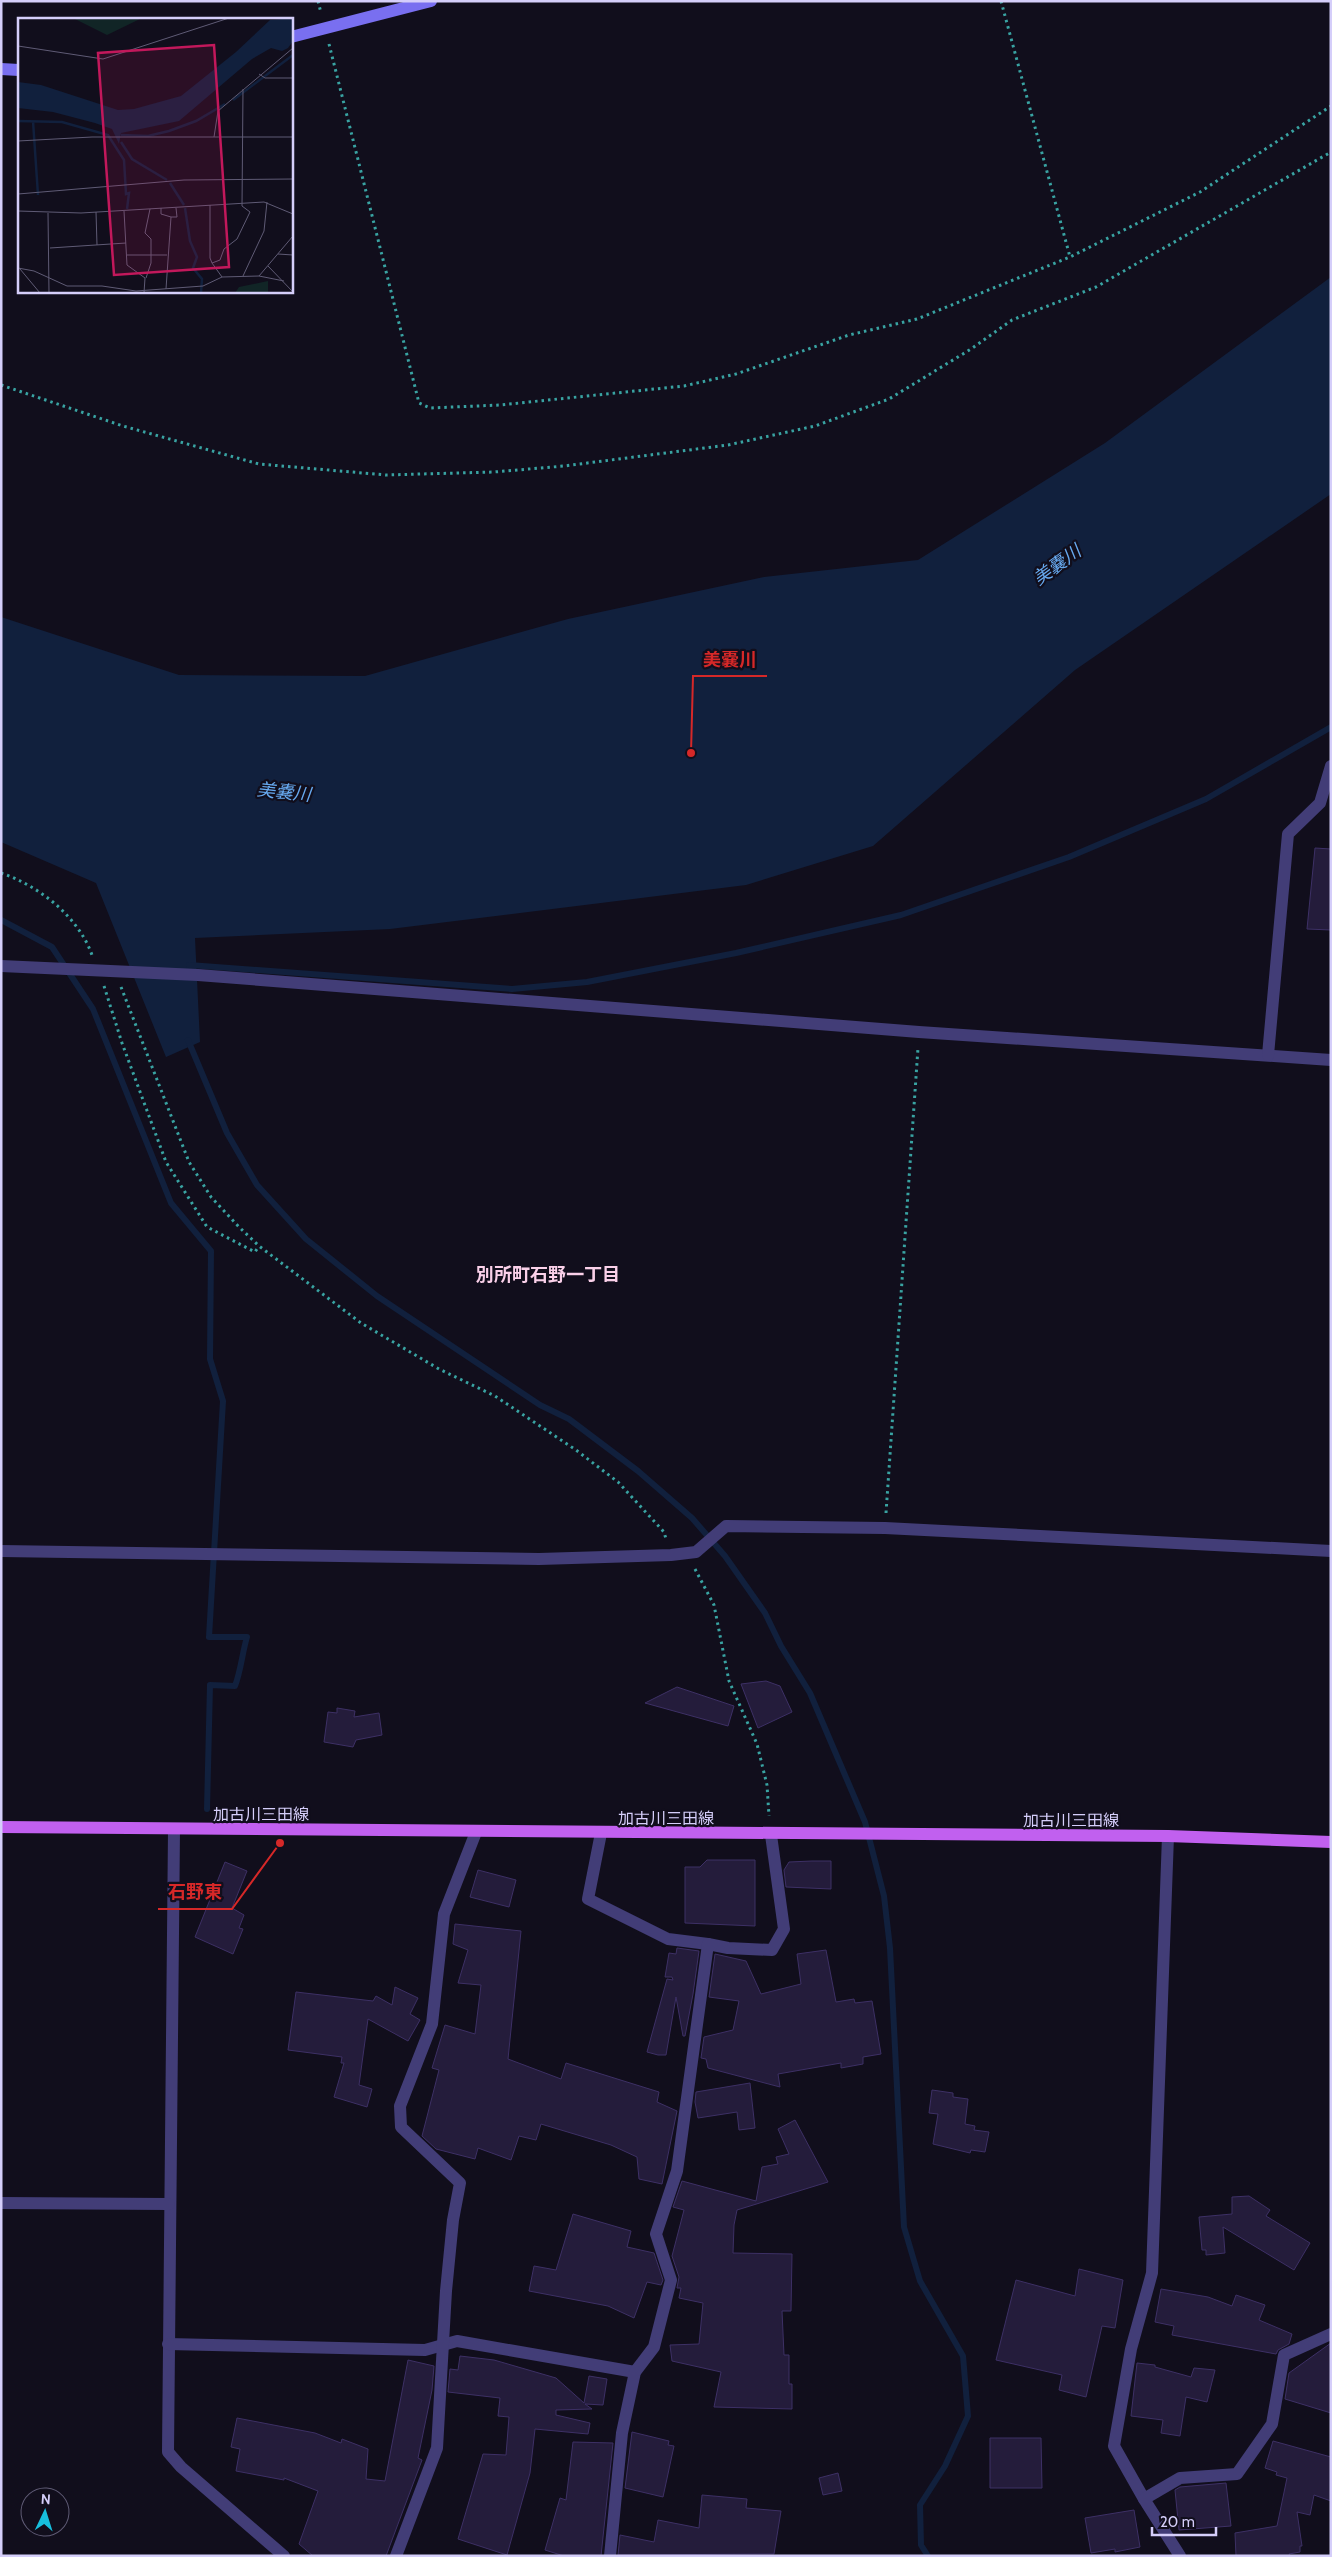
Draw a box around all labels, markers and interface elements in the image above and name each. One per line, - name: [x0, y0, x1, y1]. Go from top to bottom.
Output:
- inset map: [18, 18, 292, 292]
- water label: 美嚢川: [1029, 539, 1087, 590]
- callout: 美嚢川: [693, 643, 767, 676]
- text: 美嚢川: [703, 649, 757, 671]
- water label: 美嚢川: [256, 778, 314, 806]
- district label: 別所町石野一丁目: [476, 1264, 620, 1286]
- street label: 加古川三田線: [213, 1805, 309, 1824]
- street label: 加古川三田線: [618, 1809, 714, 1828]
- street label: 加古川三田線: [1023, 1811, 1119, 1830]
- callout: 石野東: [158, 1876, 232, 1909]
- text: 石野東: [168, 1881, 222, 1903]
- north arrow: [20, 2487, 70, 2537]
- text: N: [40, 2490, 51, 2508]
- scale bar: [1152, 2504, 1216, 2536]
- text: 20 m: [1160, 2513, 1195, 2531]

